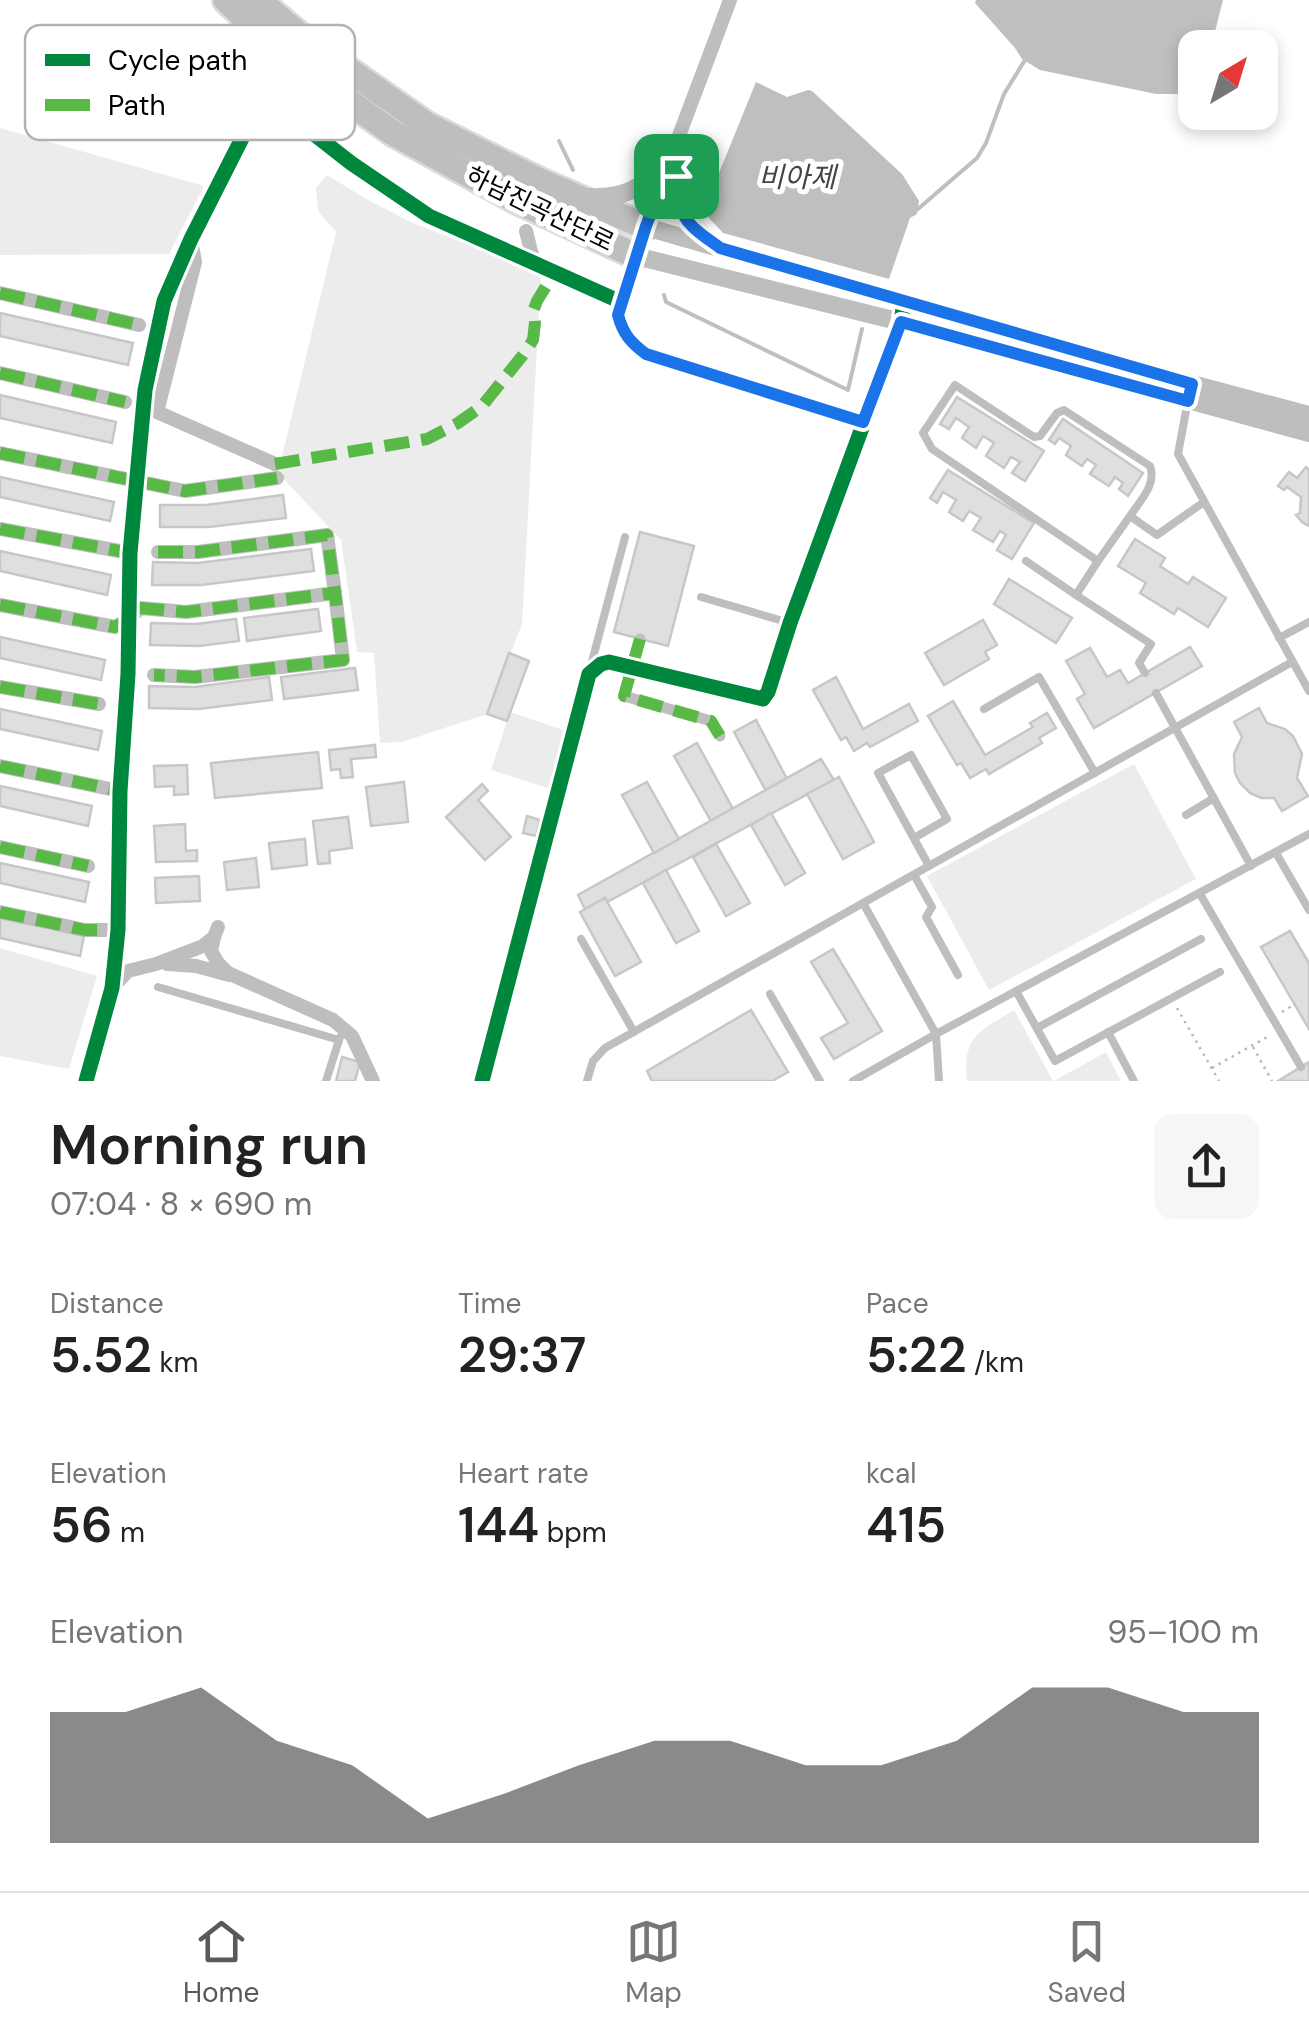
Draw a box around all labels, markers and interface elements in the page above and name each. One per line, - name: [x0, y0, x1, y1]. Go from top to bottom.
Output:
- legend: [25, 25, 355, 140]
- north arrow: [1178, 30, 1278, 130]
- map controls: [1178, 30, 1278, 130]
- text: Cycle path: [108, 42, 247, 79]
- text: Path: [108, 87, 166, 124]
- pin: [634, 134, 719, 219]
- icon: arrive: [649, 149, 704, 204]
- street label: 하남진곡산단로: [460, 159, 620, 259]
- water label: 비아제: [758, 159, 839, 196]
- text: Morning run: [50, 1109, 368, 1181]
- button: share: [1154, 1114, 1259, 1219]
- text: 07:04 · 8 × 690 m: [50, 1183, 312, 1225]
- text: Distance: [50, 1285, 164, 1322]
- text: Time: [458, 1285, 521, 1322]
- text: Pace: [866, 1285, 929, 1322]
- text: 5.52: [50, 1322, 152, 1388]
- text: 29:37: [458, 1322, 586, 1388]
- text: 5:22: [866, 1322, 967, 1388]
- text: km: [152, 1344, 198, 1381]
- text: /km: [967, 1344, 1024, 1381]
- text: Elevation: [50, 1455, 167, 1492]
- text: Heart rate: [458, 1455, 589, 1492]
- text: kcal: [866, 1455, 917, 1492]
- text: 56: [50, 1492, 113, 1558]
- text: 144: [458, 1492, 539, 1558]
- text: 415: [866, 1492, 946, 1558]
- text: m: [113, 1514, 145, 1551]
- text: bpm: [539, 1514, 607, 1551]
- text: Elevation: [50, 1611, 183, 1653]
- text: 95–100 m: [1107, 1611, 1259, 1653]
- tab: Home: [183, 1914, 259, 2011]
- tab: Map: [625, 1914, 682, 2011]
- tab: Saved: [1048, 1914, 1126, 2011]

